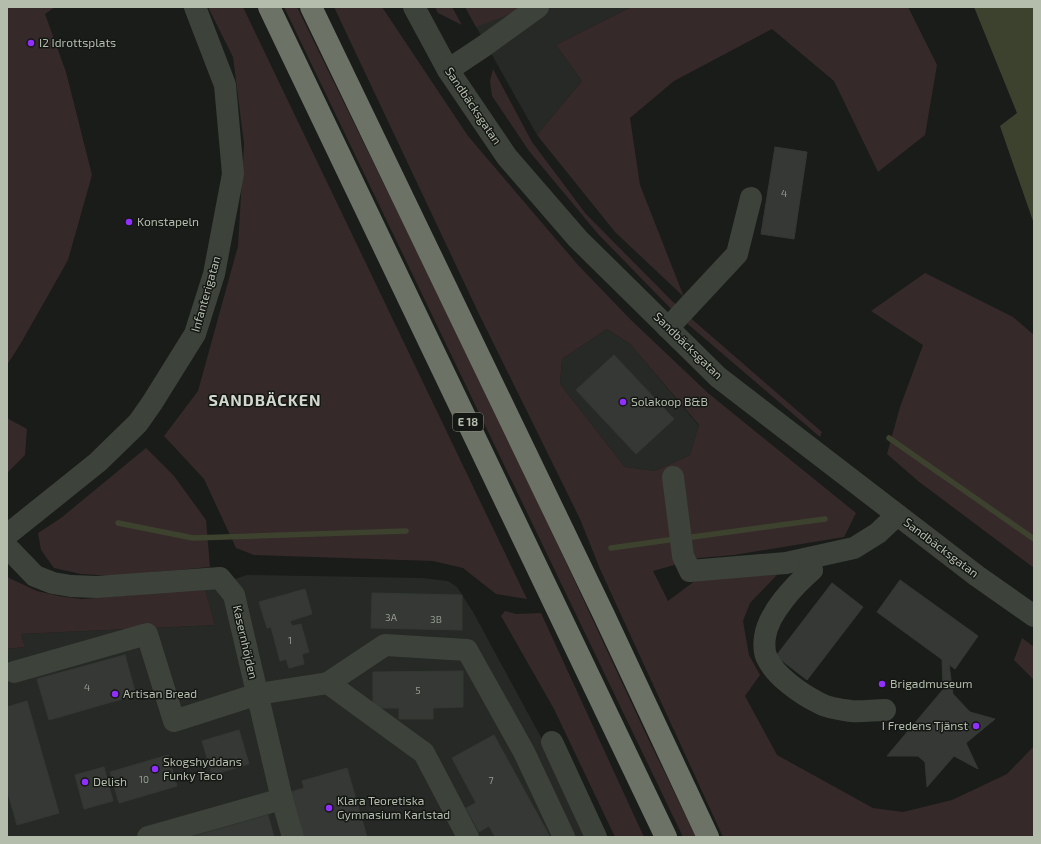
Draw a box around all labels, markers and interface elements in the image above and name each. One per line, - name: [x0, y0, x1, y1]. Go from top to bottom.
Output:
- place label: I2 Idrottsplats: [39, 35, 116, 49]
- marker: I2 Idrottsplats: [26, 38, 36, 48]
- street label: Sandbäcksgatan: [443, 64, 505, 147]
- house number: 4: [781, 187, 787, 199]
- place label: Konstapeln: [137, 214, 199, 228]
- marker: Konstapeln: [124, 217, 134, 227]
- street label: Infanterigatan: [188, 254, 223, 333]
- street label: Sandbäcksgatan: [651, 309, 726, 382]
- district label: SANDBÄCKEN: [208, 390, 322, 409]
- place label: Solakoop B&B: [631, 394, 708, 408]
- marker: Solakoop B&B: [618, 397, 628, 407]
- road number: E 18: [453, 413, 483, 431]
- street label: Sandbäcksgatan: [901, 515, 982, 580]
- street label: Kasernhöjden: [230, 604, 261, 680]
- house number: 3A: [385, 611, 398, 623]
- house number: 3B: [430, 613, 442, 625]
- house number: 1: [288, 634, 292, 646]
- place label: Brigadmuseum: [890, 676, 973, 690]
- marker: Brigadmuseum: [877, 679, 887, 689]
- house number: 4: [84, 681, 90, 693]
- house number: 5: [415, 684, 421, 696]
- place label: Artisan Bread: [123, 686, 197, 700]
- marker: Artisan Bread: [110, 689, 120, 699]
- place label: I Fredens Tjänst: [882, 718, 968, 733]
- marker: I Fredens Tjänst: [971, 721, 981, 731]
- place label: Skogshyddans Funky Taco: [163, 754, 242, 782]
- marker: Skogshyddans Funky Taco: [150, 764, 160, 774]
- house number: 10: [139, 773, 149, 785]
- place label: Delish: [93, 774, 127, 788]
- house number: 7: [488, 774, 494, 786]
- marker: Delish: [80, 777, 90, 787]
- place label: Klara Teoretiska Gymnasium Karlstad: [337, 793, 450, 821]
- marker: Klara Teoretiska Gymnasium Karlstad: [324, 803, 334, 813]

